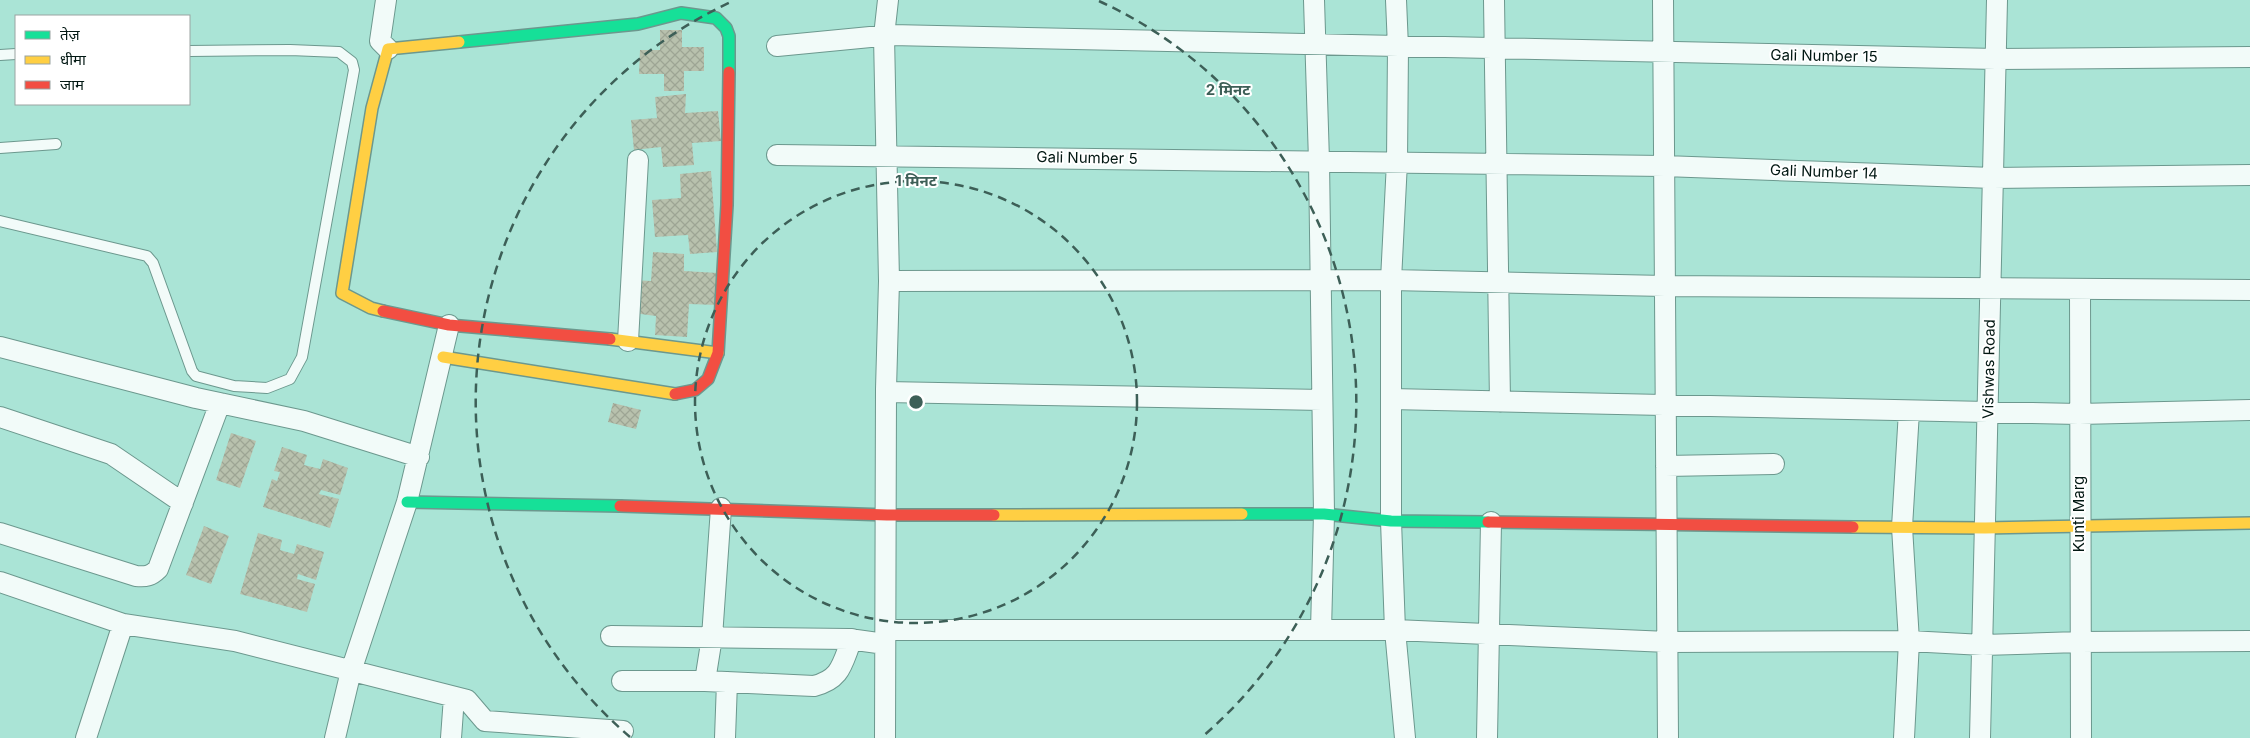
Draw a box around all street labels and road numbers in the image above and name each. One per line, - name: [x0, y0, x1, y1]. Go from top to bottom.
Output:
- street label: Gali Number 15: [1770, 45, 1878, 66]
- street label: Gali Number 5: [1036, 147, 1138, 168]
- street label: Gali Number 14: [1770, 160, 1878, 183]
- street label: Vishwas Road: [1978, 319, 1999, 419]
- street label: Kunti Marg: [2069, 476, 2088, 552]

